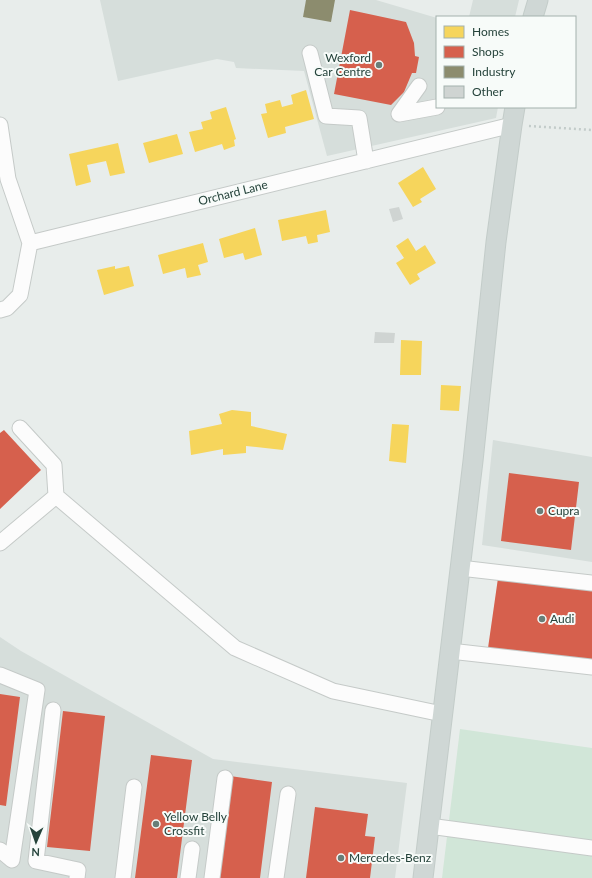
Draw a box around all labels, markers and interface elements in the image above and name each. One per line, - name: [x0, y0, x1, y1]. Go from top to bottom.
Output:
- legend: [436, 16, 576, 108]
- text: Homes: [472, 24, 509, 39]
- text: Shops: [472, 44, 504, 59]
- place label: Wexford Car Centre: [314, 50, 371, 79]
- marker: Wexford Car Centre: [374, 60, 384, 70]
- text: Industry: [472, 64, 516, 79]
- text: Other: [472, 84, 504, 99]
- street label: Orchard Lane: [197, 177, 269, 208]
- place label: Cupra: [548, 503, 580, 518]
- marker: Cupra: [535, 506, 545, 516]
- place label: Audi: [550, 611, 574, 626]
- marker: Audi: [537, 614, 547, 624]
- place label: Yellow Belly Crossfit: [164, 809, 228, 838]
- marker: Yellow Belly Crossfit: [151, 819, 161, 829]
- north arrow: [16, 822, 56, 862]
- text: N: [31, 846, 40, 859]
- place label: Mercedes-Benz: [349, 850, 432, 865]
- marker: Mercedes-Benz: [336, 853, 346, 863]

